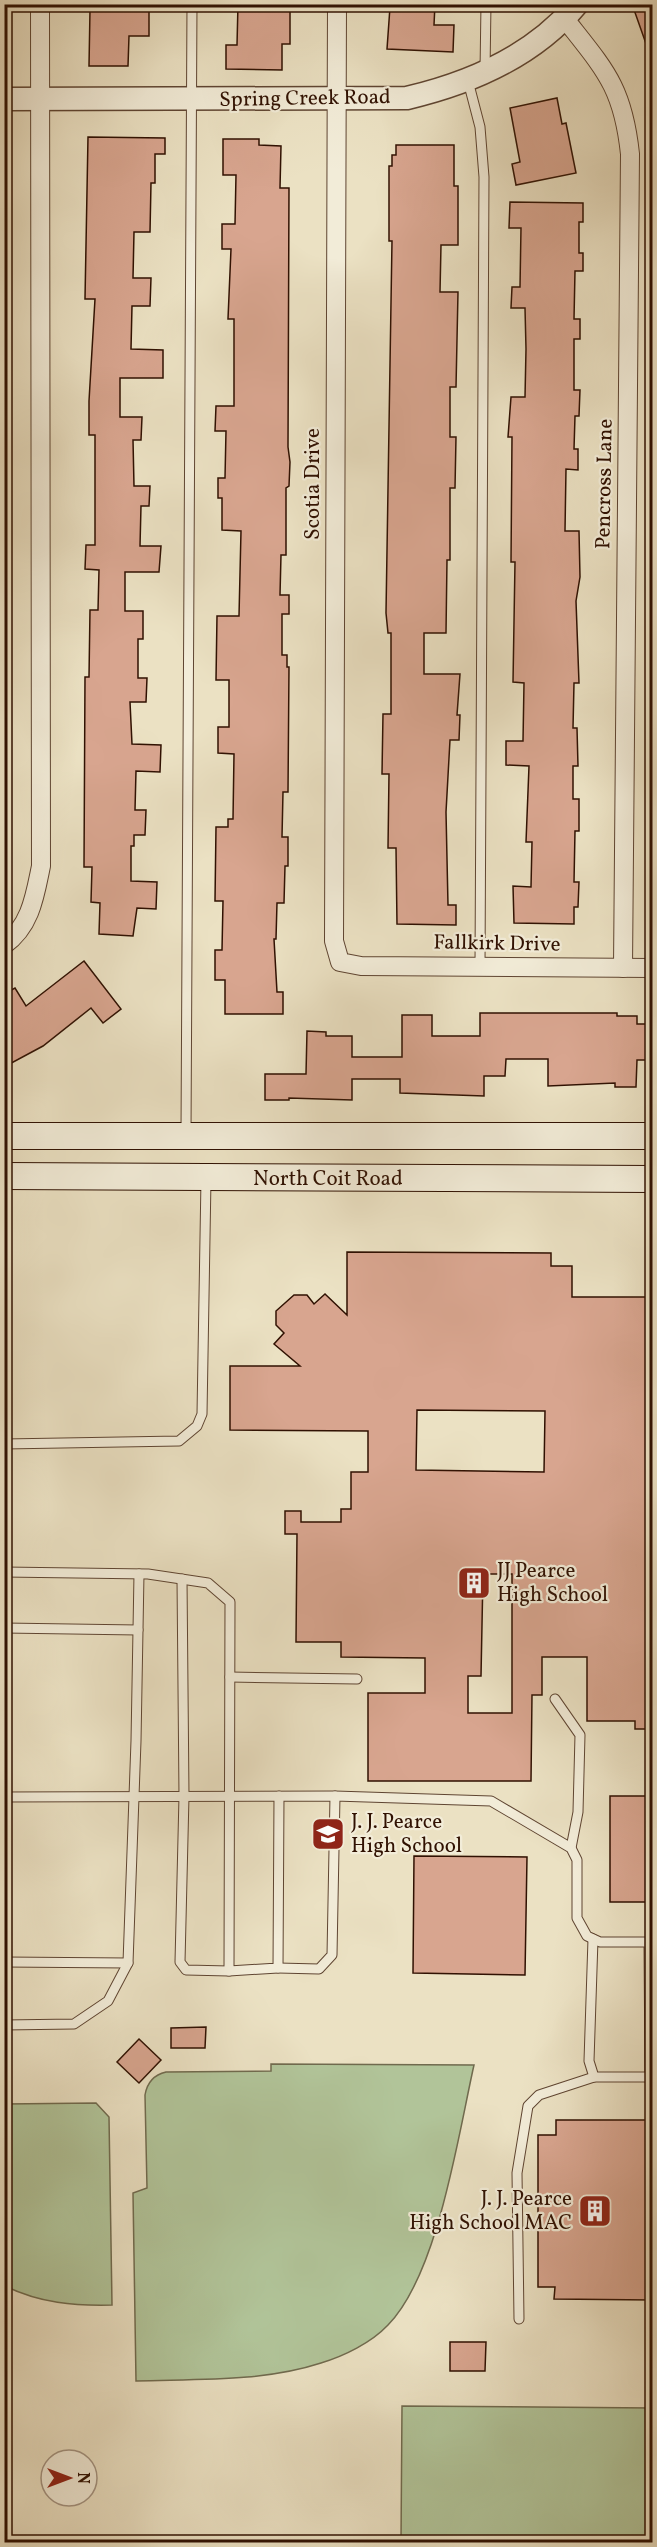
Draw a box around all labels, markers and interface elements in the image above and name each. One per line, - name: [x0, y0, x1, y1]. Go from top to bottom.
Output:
- street label: Spring Creek Road: [219, 83, 391, 115]
- street label: Pencross Lane: [589, 418, 621, 550]
- street label: Scotia Drive: [299, 428, 328, 540]
- street label: Fallkirk Drive: [433, 928, 561, 960]
- street label: North Coit Road: [253, 1165, 403, 1194]
- place label: JJ Pearce High School: [497, 1557, 608, 1610]
- building icon: JJ Pearce High School: [456, 1565, 492, 1601]
- place label: J. J. Pearce High School: [351, 1808, 462, 1861]
- school or university icon: J. J. Pearce High School: [310, 1816, 346, 1852]
- place label: J. J. Pearce High School MAC: [409, 2185, 572, 2238]
- building icon: J. J. Pearce High School MAC: [577, 2193, 613, 2229]
- north arrow: [39, 2448, 99, 2508]
- text: N: [71, 2472, 93, 2484]

